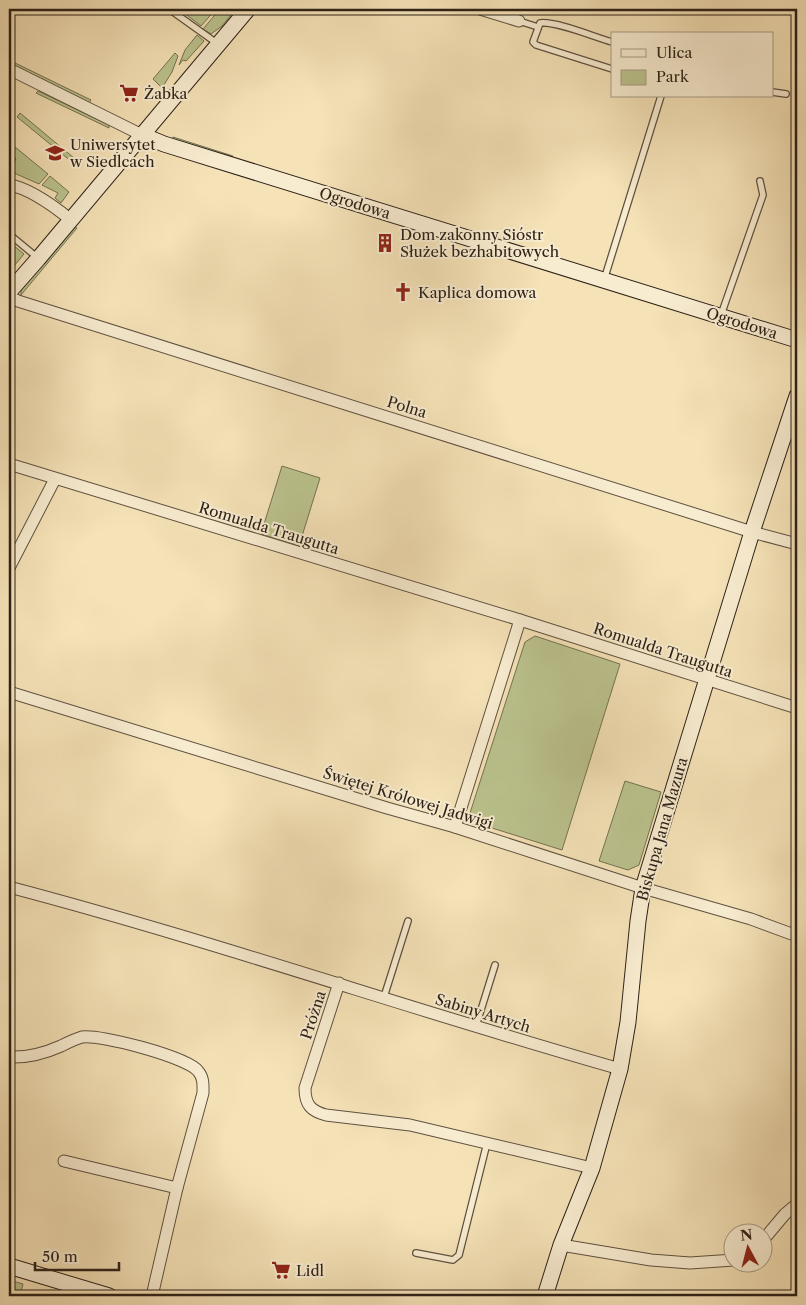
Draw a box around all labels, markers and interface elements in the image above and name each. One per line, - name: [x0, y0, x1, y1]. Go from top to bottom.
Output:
- legend: [611, 32, 774, 98]
- text: Ulica: [656, 43, 692, 62]
- text: Park: [656, 67, 690, 86]
- supermarket icon: Żabka: [118, 82, 140, 104]
- place label: Żabka: [144, 84, 187, 103]
- place label: Uniwersytet w Siedlcach: [69, 135, 156, 171]
- school or university icon: Uniwersytet w Siedlcach: [44, 142, 66, 164]
- street label: Ogrodowa: [317, 183, 393, 223]
- place label: Dom zakonny Sióstr Służek bezhabitowych: [400, 225, 560, 261]
- building icon: Dom zakonny Sióstr Służek bezhabitowych: [374, 232, 396, 254]
- church icon: Kaplica domowa: [392, 281, 414, 303]
- place label: Kaplica domowa: [418, 283, 537, 302]
- street label: Ogrodowa: [704, 303, 780, 343]
- street label: Polna: [385, 392, 429, 422]
- street label: Romualda Traugutta: [197, 498, 341, 558]
- street label: Romualda Traugutta: [591, 618, 735, 682]
- street label: Biskupa Jana Mazura: [632, 755, 692, 903]
- street label: Świętej Królowej Jadwigi: [321, 763, 496, 833]
- street label: Próżna: [296, 988, 330, 1042]
- street label: Sabiny Artych: [433, 989, 534, 1037]
- north arrow: [724, 1222, 774, 1272]
- text: N: [739, 1225, 754, 1245]
- scale bar: [35, 1240, 119, 1272]
- text: 50 m: [42, 1247, 78, 1266]
- supermarket icon: Lidl: [270, 1259, 292, 1281]
- place label: Lidl: [296, 1261, 325, 1280]

